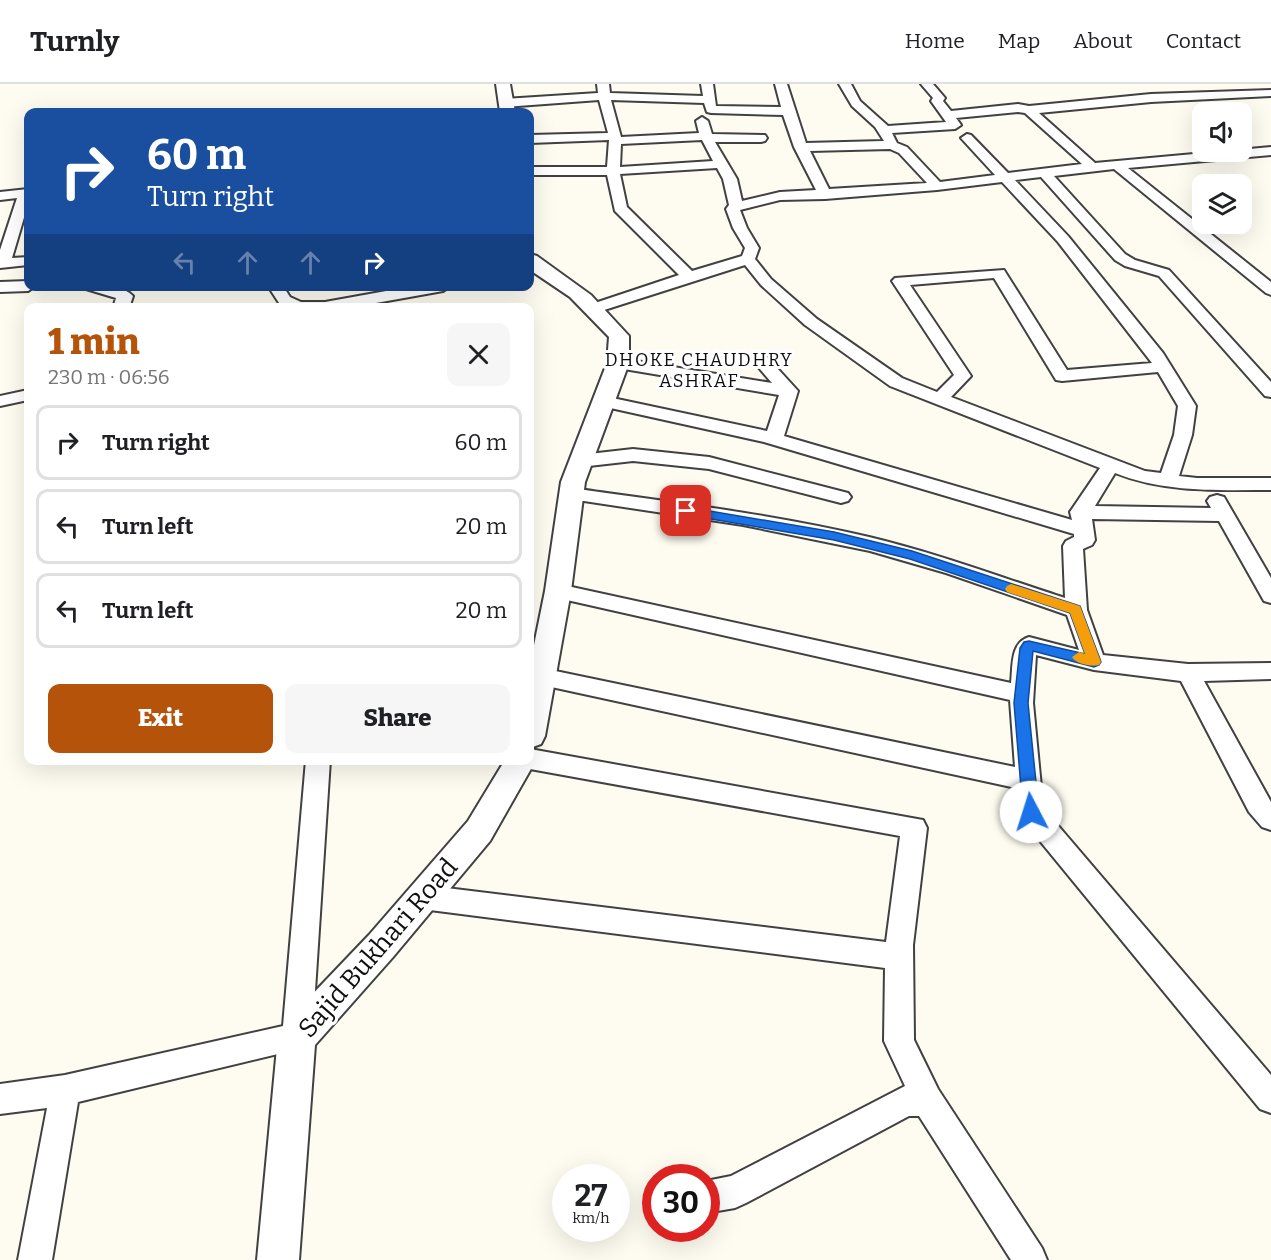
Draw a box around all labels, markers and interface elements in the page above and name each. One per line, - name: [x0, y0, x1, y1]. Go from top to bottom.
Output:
- text: Turnly: [30, 25, 119, 58]
- text: Home: [905, 28, 965, 54]
- text: Map: [998, 28, 1040, 54]
- text: About: [1073, 28, 1133, 54]
- text: Contact: [1166, 28, 1241, 54]
- map controls: [1192, 102, 1252, 234]
- button: sound: [1192, 102, 1252, 162]
- text: 60 m: [147, 130, 246, 180]
- icon: right: [48, 132, 126, 210]
- button: layers: [1192, 174, 1252, 234]
- text: Turn right: [147, 181, 274, 213]
- icon: left: [168, 246, 201, 279]
- icon: ahead: [231, 246, 264, 279]
- icon: ahead: [294, 246, 327, 279]
- icon: right: [357, 246, 390, 279]
- text: 1 min: [48, 320, 140, 364]
- button: close: [447, 323, 510, 386]
- district label: DHOKE CHAUDHRY ASHRAF: [605, 349, 793, 392]
- text: 230 m · 06:56: [48, 365, 170, 389]
- icon: right: [51, 426, 84, 459]
- text: Turn right: [102, 429, 210, 456]
- text: 60 m: [455, 429, 507, 456]
- pin: [660, 485, 711, 536]
- icon: arrive: [669, 494, 702, 527]
- icon: left: [51, 510, 84, 543]
- text: Turn left: [102, 513, 194, 540]
- text: 20 m: [456, 513, 507, 540]
- icon: left: [51, 594, 84, 627]
- text: Turn left: [102, 597, 194, 624]
- text: 20 m: [456, 597, 507, 624]
- button: Exit: [48, 684, 273, 753]
- button: Share: [285, 684, 510, 753]
- position arrow: [999, 780, 1063, 844]
- street label: Sajid Bukhari Road: [292, 852, 464, 1044]
- speed limit sign: 30: [642, 1164, 720, 1242]
- text: 27: [575, 1178, 607, 1214]
- text: km/h: [572, 1209, 610, 1227]

